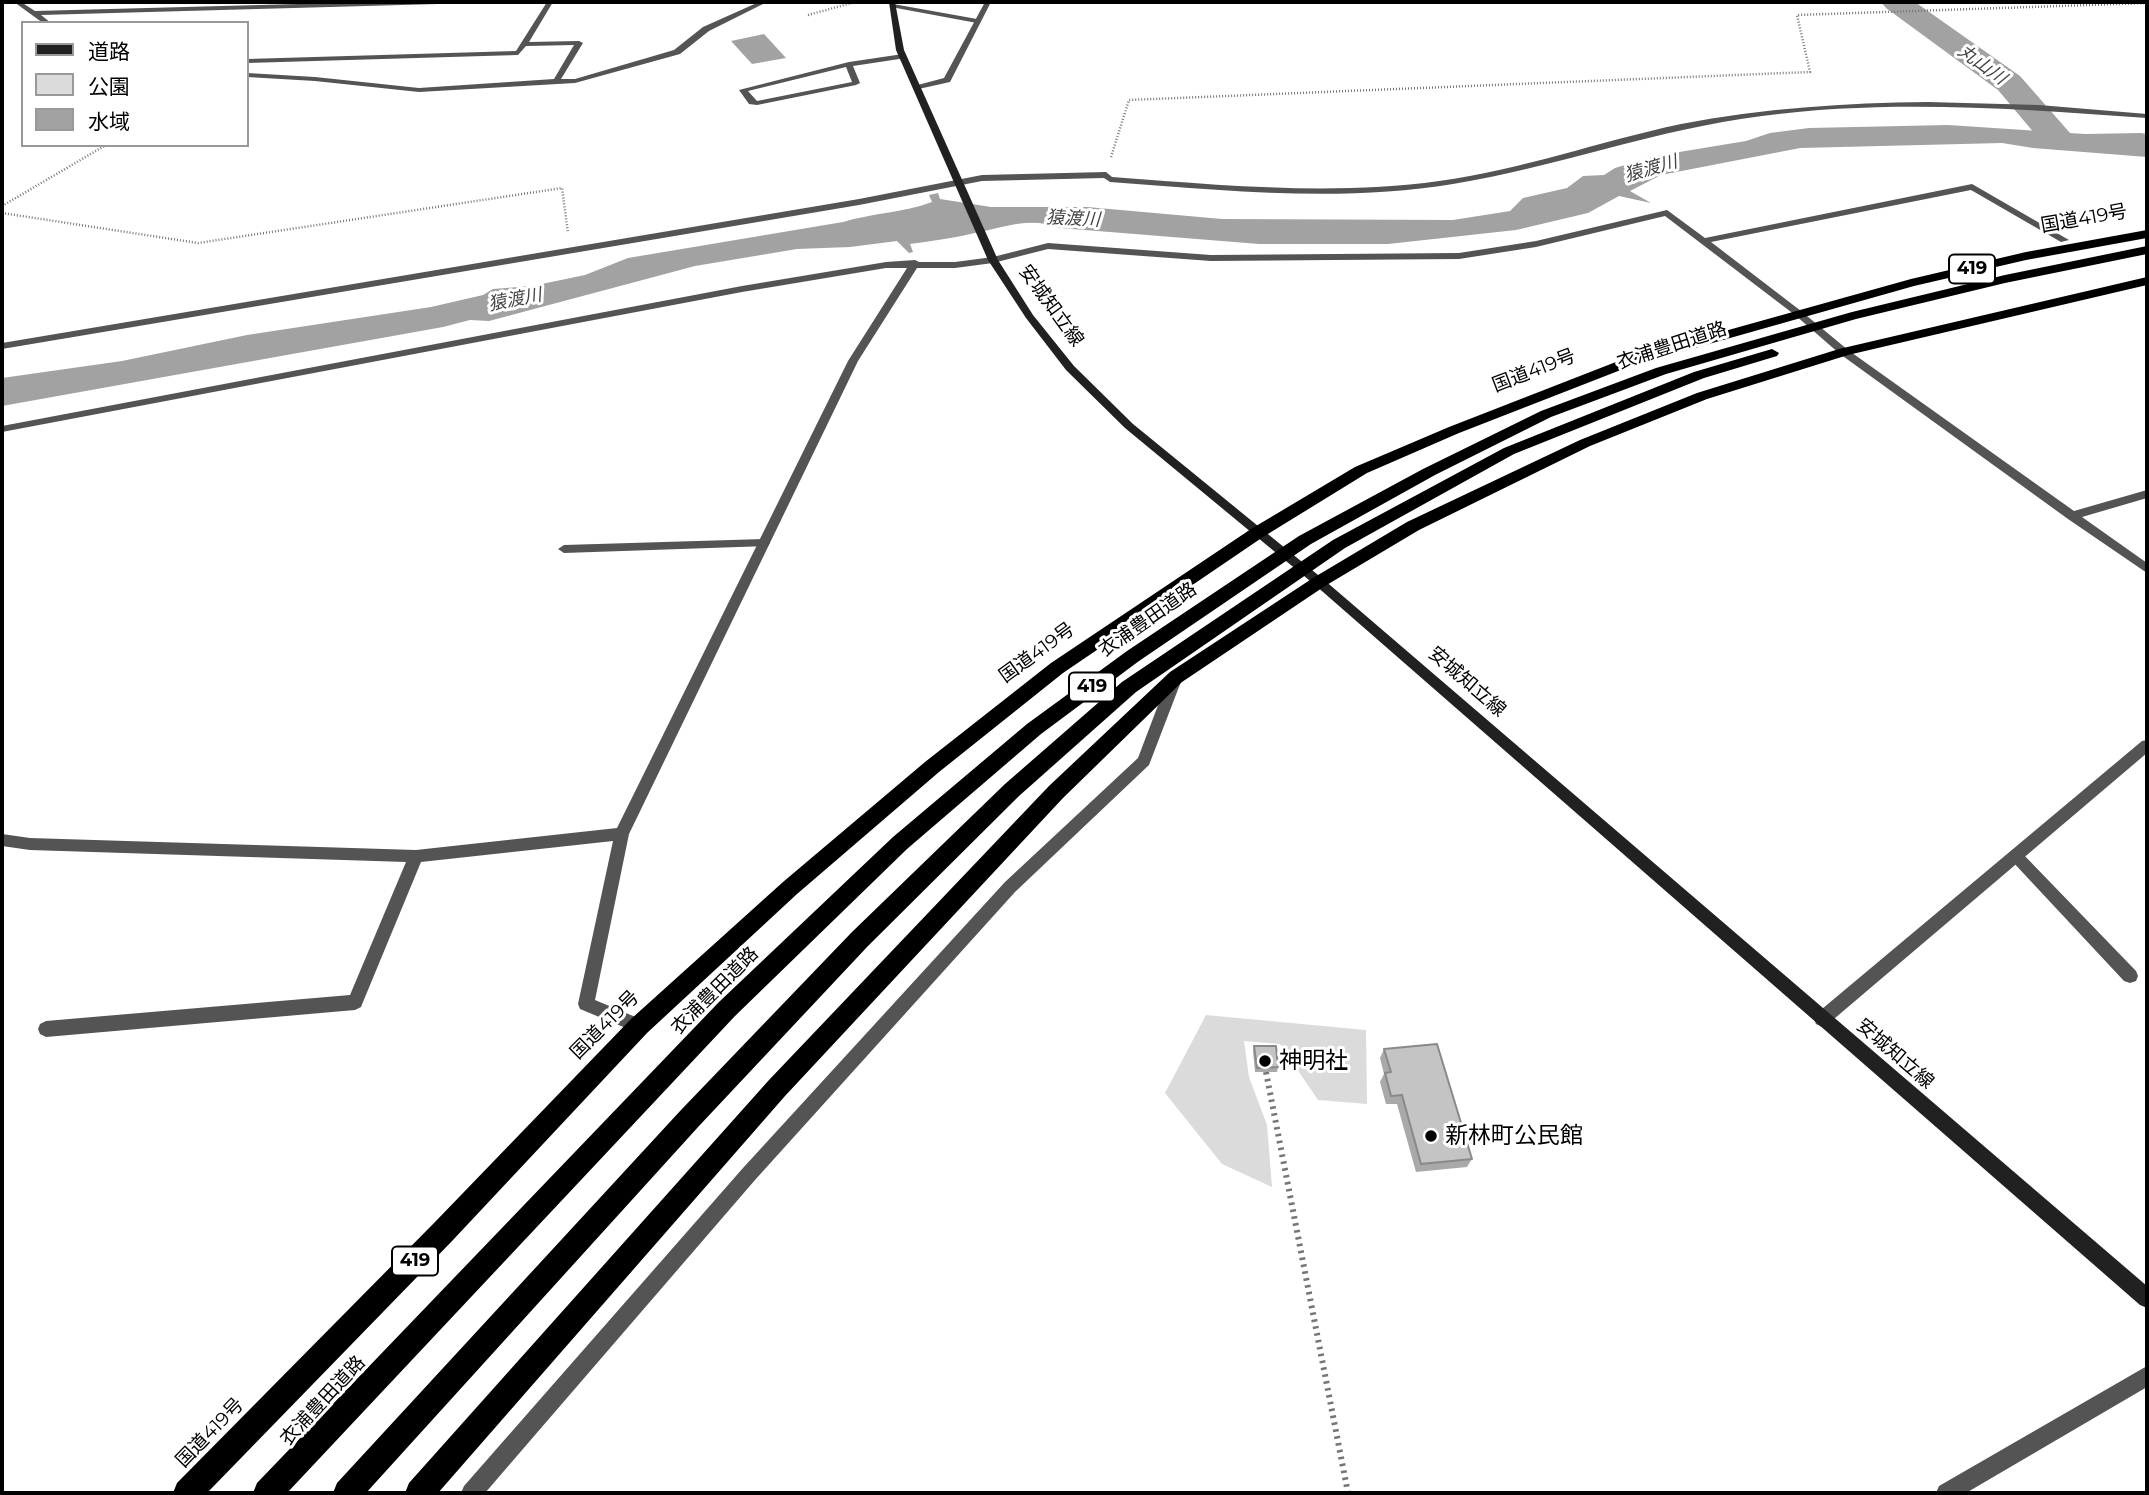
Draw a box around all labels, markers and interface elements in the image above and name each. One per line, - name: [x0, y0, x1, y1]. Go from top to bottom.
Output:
- legend: [21, 21, 248, 147]
- text: 道路: [88, 39, 130, 64]
- water label: 丸山川: [1954, 40, 2010, 90]
- text: 公園: [88, 74, 130, 99]
- text: 水域: [88, 109, 130, 134]
- water label: 猿渡川: [1622, 151, 1680, 187]
- street label: 国道419号: [2039, 200, 2129, 238]
- water label: 猿渡川: [1045, 207, 1101, 231]
- road number: 419: [1949, 255, 1995, 284]
- street label: 安城知立線: [1014, 261, 1088, 351]
- water label: 猿渡川: [486, 284, 544, 316]
- street label: 衣浦豊田道路: [1614, 318, 1730, 374]
- street label: 国道419号: [1489, 345, 1579, 397]
- street label: 衣浦豊田道路: [1095, 578, 1201, 662]
- street label: 国道419号: [995, 618, 1079, 688]
- street label: 安城知立線: [1424, 642, 1510, 722]
- road number: 419: [1069, 672, 1115, 702]
- street label: 衣浦豊田道路: [667, 943, 763, 1039]
- street label: 国道419号: [566, 986, 644, 1064]
- street label: 安城知立線: [1852, 1014, 1938, 1094]
- place label: 神明社: [1279, 1047, 1348, 1075]
- marker: 神明社: [1257, 1053, 1273, 1069]
- place label: 新林町公民館: [1445, 1122, 1583, 1150]
- marker: 新林町公民館: [1423, 1128, 1439, 1144]
- road number: 419: [392, 1246, 438, 1276]
- street label: 衣浦豊田道路: [276, 1352, 370, 1450]
- street label: 国道419号: [171, 1394, 249, 1472]

